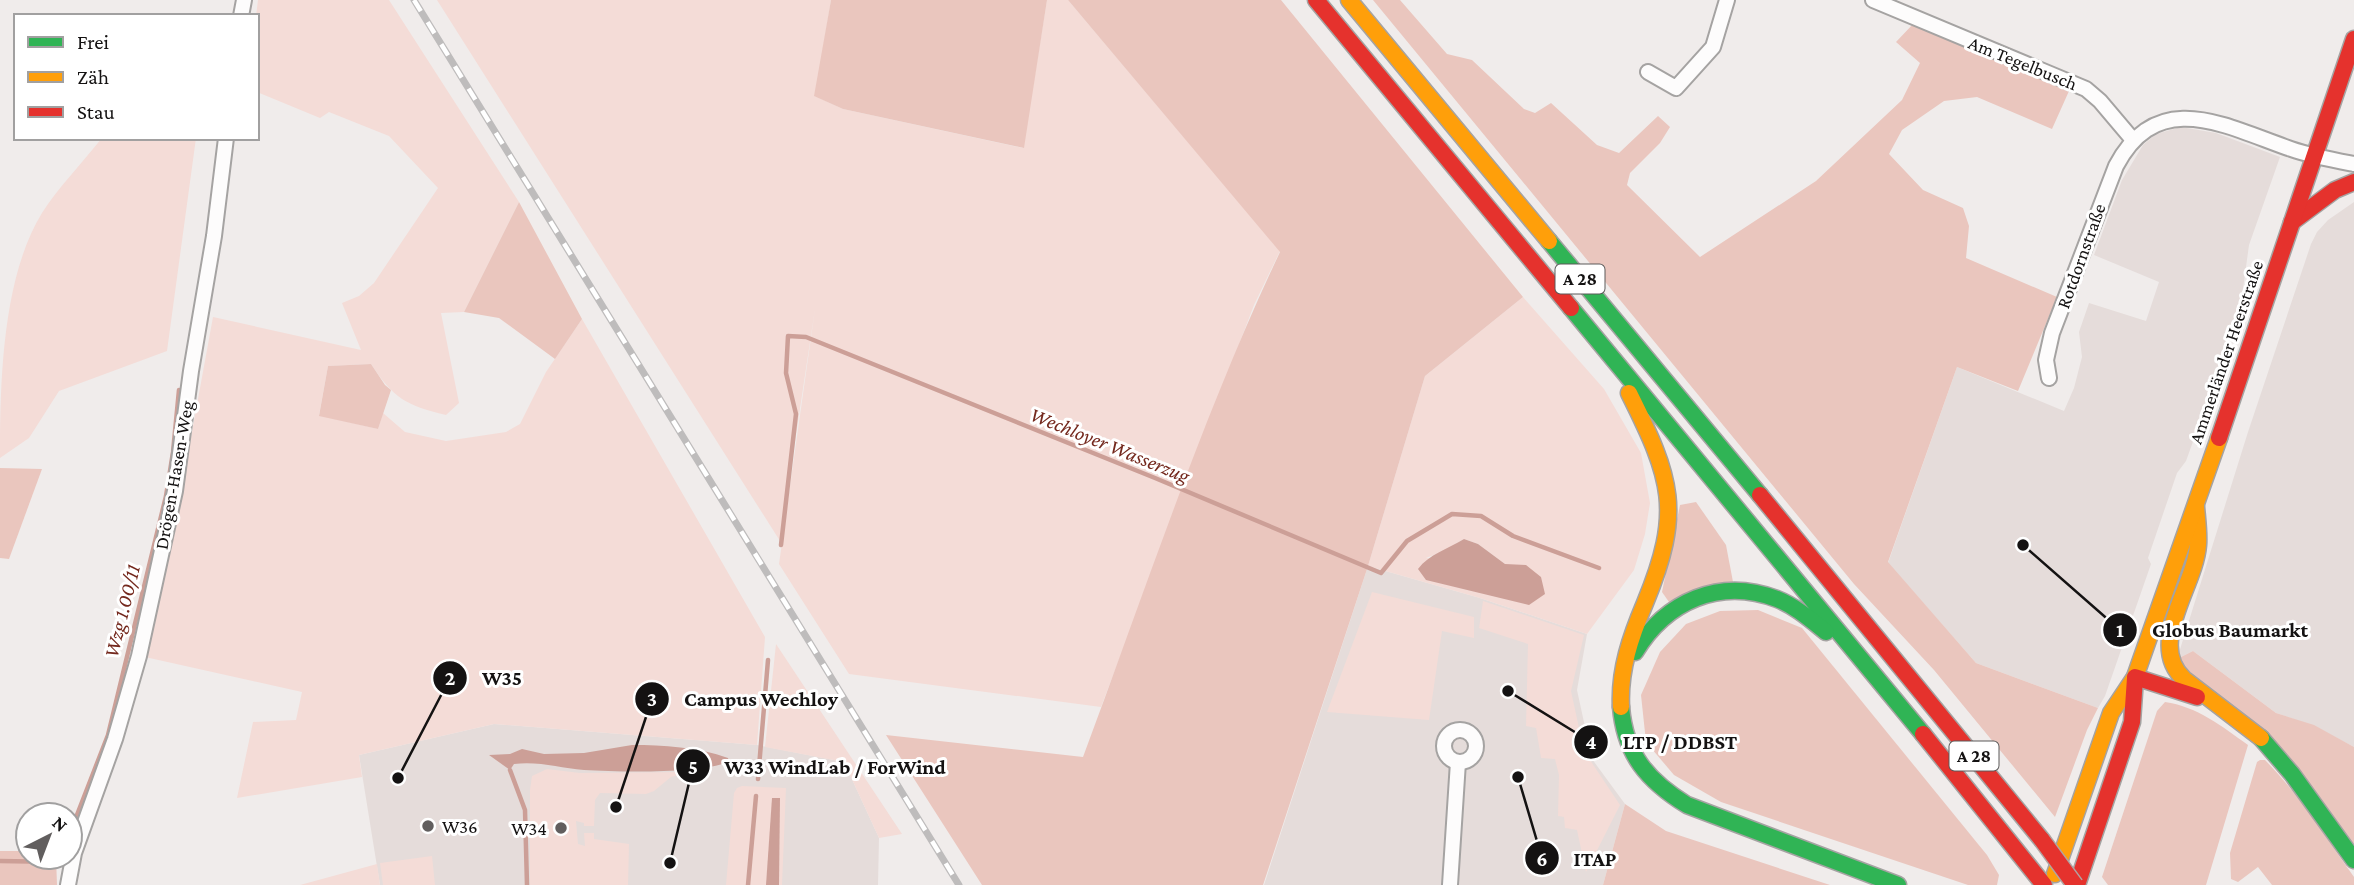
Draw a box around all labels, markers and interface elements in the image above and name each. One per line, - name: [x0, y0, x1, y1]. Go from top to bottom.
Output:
- legend: [14, 14, 259, 140]
- text: Frei: [77, 30, 109, 54]
- street label: Am Tegelbusch: [1966, 32, 2080, 94]
- text: Zäh: [77, 65, 109, 89]
- text: Stau: [77, 100, 115, 124]
- street label: Rotdornstraße: [2052, 201, 2110, 311]
- street label: Ammerländer Heerstraße: [2185, 258, 2267, 446]
- road number: A 28: [1556, 264, 1604, 293]
- street label: Drögen-Hasen-Weg: [151, 399, 197, 551]
- water label: Wechloyer Wasserzug: [1027, 402, 1194, 488]
- water label: Wzg 1.00/11: [99, 562, 145, 660]
- callout: Globus Baumarkt: [2103, 609, 2322, 651]
- text: 1: [2116, 618, 2124, 642]
- text: Globus Baumarkt: [2152, 618, 2309, 642]
- callout: W35: [433, 657, 536, 699]
- text: 2: [445, 666, 456, 690]
- text: W35: [481, 666, 522, 690]
- callout: Campus Wechloy: [635, 678, 852, 720]
- text: 3: [647, 687, 657, 711]
- text: Campus Wechloy: [684, 687, 839, 711]
- callout: LTP / DDBST: [1574, 721, 1751, 763]
- text: 4: [1585, 730, 1597, 754]
- text: LTP / DDBST: [1623, 730, 1738, 754]
- road number: A 28: [1950, 742, 1998, 770]
- callout: W33 WindLab / ForWind: [676, 745, 960, 787]
- text: 5: [688, 755, 698, 779]
- text: W33 WindLab / ForWind: [723, 755, 946, 779]
- north arrow: [14, 801, 84, 871]
- text: N: [48, 812, 72, 836]
- place label: W36: [442, 816, 478, 837]
- marker: W36: [420, 818, 436, 834]
- place label: W34: [511, 818, 547, 839]
- marker: W34: [553, 820, 569, 836]
- callout: ITAP: [1524, 837, 1630, 879]
- text: 6: [1536, 847, 1548, 871]
- text: ITAP: [1574, 847, 1617, 871]

